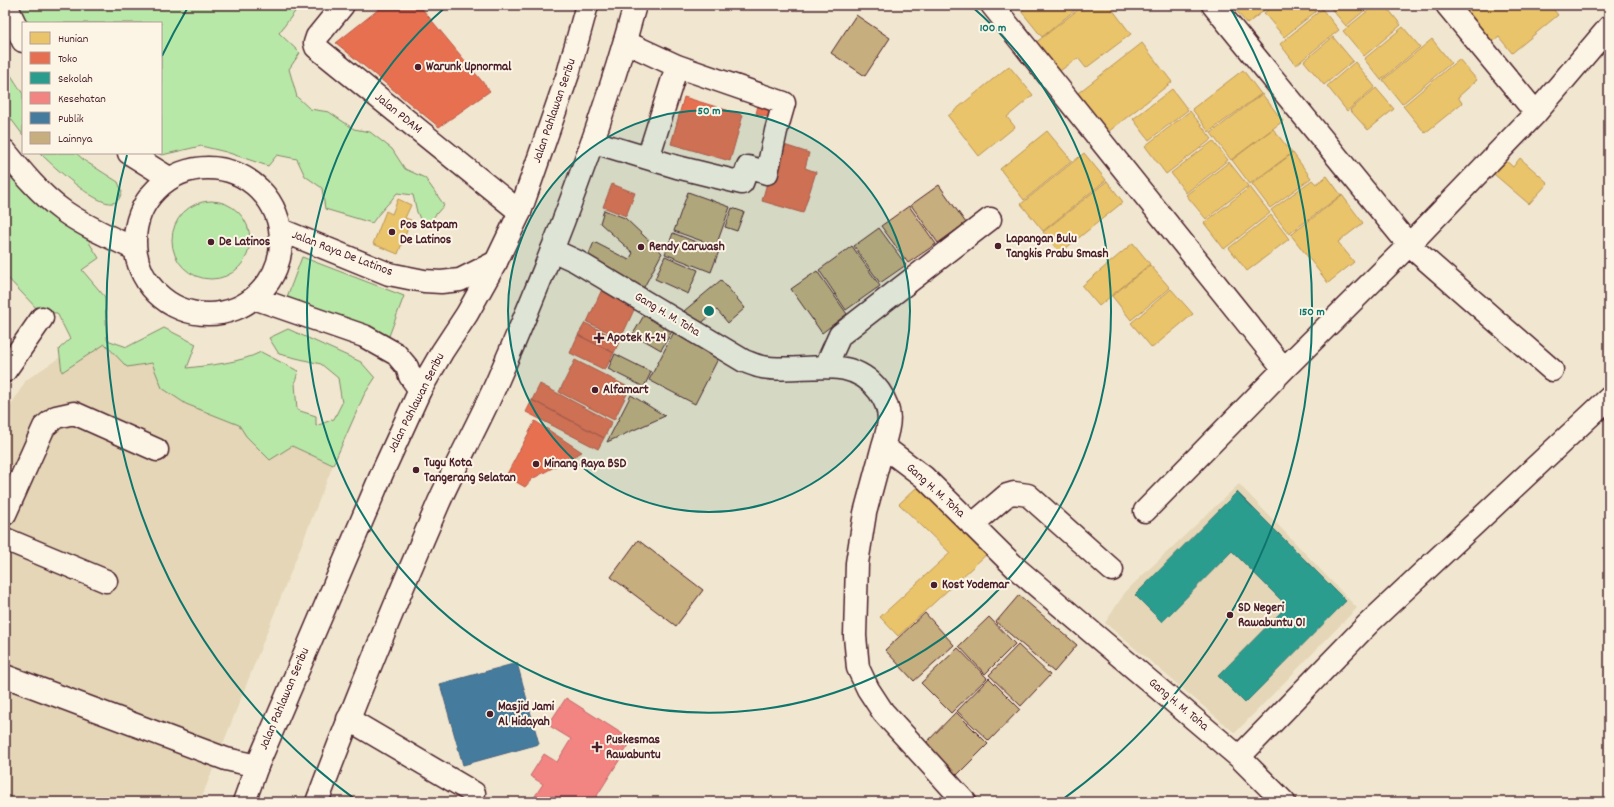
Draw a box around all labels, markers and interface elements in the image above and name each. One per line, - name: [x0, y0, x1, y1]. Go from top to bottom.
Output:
- text: 100 m: [980, 20, 1006, 37]
- legend: [22, 22, 162, 154]
- text: Hunian: [58, 31, 89, 48]
- text: Toko: [58, 51, 77, 68]
- street label: Jalan Pahlawan Seribu: [528, 56, 582, 166]
- place label: Warunk Upnormal: [426, 58, 512, 77]
- marker: Warunk Upnormal: [413, 62, 423, 72]
- text: Sekolah: [58, 71, 93, 88]
- street label: Jalan PDAM: [370, 89, 426, 139]
- text: Kesehatan: [58, 91, 106, 108]
- text: 50 m: [697, 103, 721, 120]
- text: Publik: [58, 111, 84, 128]
- text: Lainnya: [58, 131, 93, 148]
- place label: Pos Satpam De Latinos: [400, 216, 458, 250]
- street label: Jalan Raya De Latinos: [289, 226, 395, 282]
- marker: Pos Satpam De Latinos: [387, 227, 397, 237]
- place label: Lapangan Bulu Tangkis Prabu Smash: [1006, 230, 1108, 264]
- place label: De Latinos: [219, 233, 271, 252]
- marker: De Latinos: [206, 237, 216, 247]
- place label: Rendy Carwash: [649, 238, 725, 257]
- marker: Lapangan Bulu Tangkis Prabu Smash: [993, 241, 1003, 251]
- marker: Rendy Carwash: [636, 242, 646, 252]
- street label: Gang H. M. Toha: [630, 288, 704, 343]
- centre of rings: [702, 304, 716, 318]
- text: 150 m: [1299, 304, 1325, 321]
- place label: Apotek K-24: [607, 329, 666, 348]
- marker: Apotek K-24: [594, 333, 604, 343]
- street label: Jalan Pahlawan Seribu: [384, 350, 450, 456]
- place label: Alfamart: [603, 381, 649, 400]
- marker: Alfamart: [590, 385, 600, 395]
- place label: Tugu Kota Tangerang Selatan: [424, 454, 516, 488]
- place label: Minang Raya BSD: [544, 455, 626, 474]
- marker: Minang Raya BSD: [531, 459, 541, 469]
- street label: Gang H. M. Toha: [901, 459, 969, 523]
- marker: Tugu Kota Tangerang Selatan: [411, 465, 421, 475]
- place label: Kost Yodemar: [942, 576, 1010, 595]
- marker: Kost Yodemar: [929, 580, 939, 590]
- place label: SD Negeri Rawabuntu 01: [1238, 599, 1306, 633]
- marker: SD Negeri Rawabuntu 01: [1225, 610, 1235, 620]
- street label: Jalan Pahlawan Seribu: [255, 645, 315, 753]
- street label: Gang H. M. Toha: [1144, 674, 1213, 737]
- place label: Masjid Jami Al Hidayah: [498, 698, 555, 732]
- marker: Masjid Jami Al Hidayah: [485, 709, 495, 719]
- place label: Puskesmas Rawabuntu: [606, 731, 661, 765]
- marker: Puskesmas Rawabuntu: [591, 741, 603, 753]

